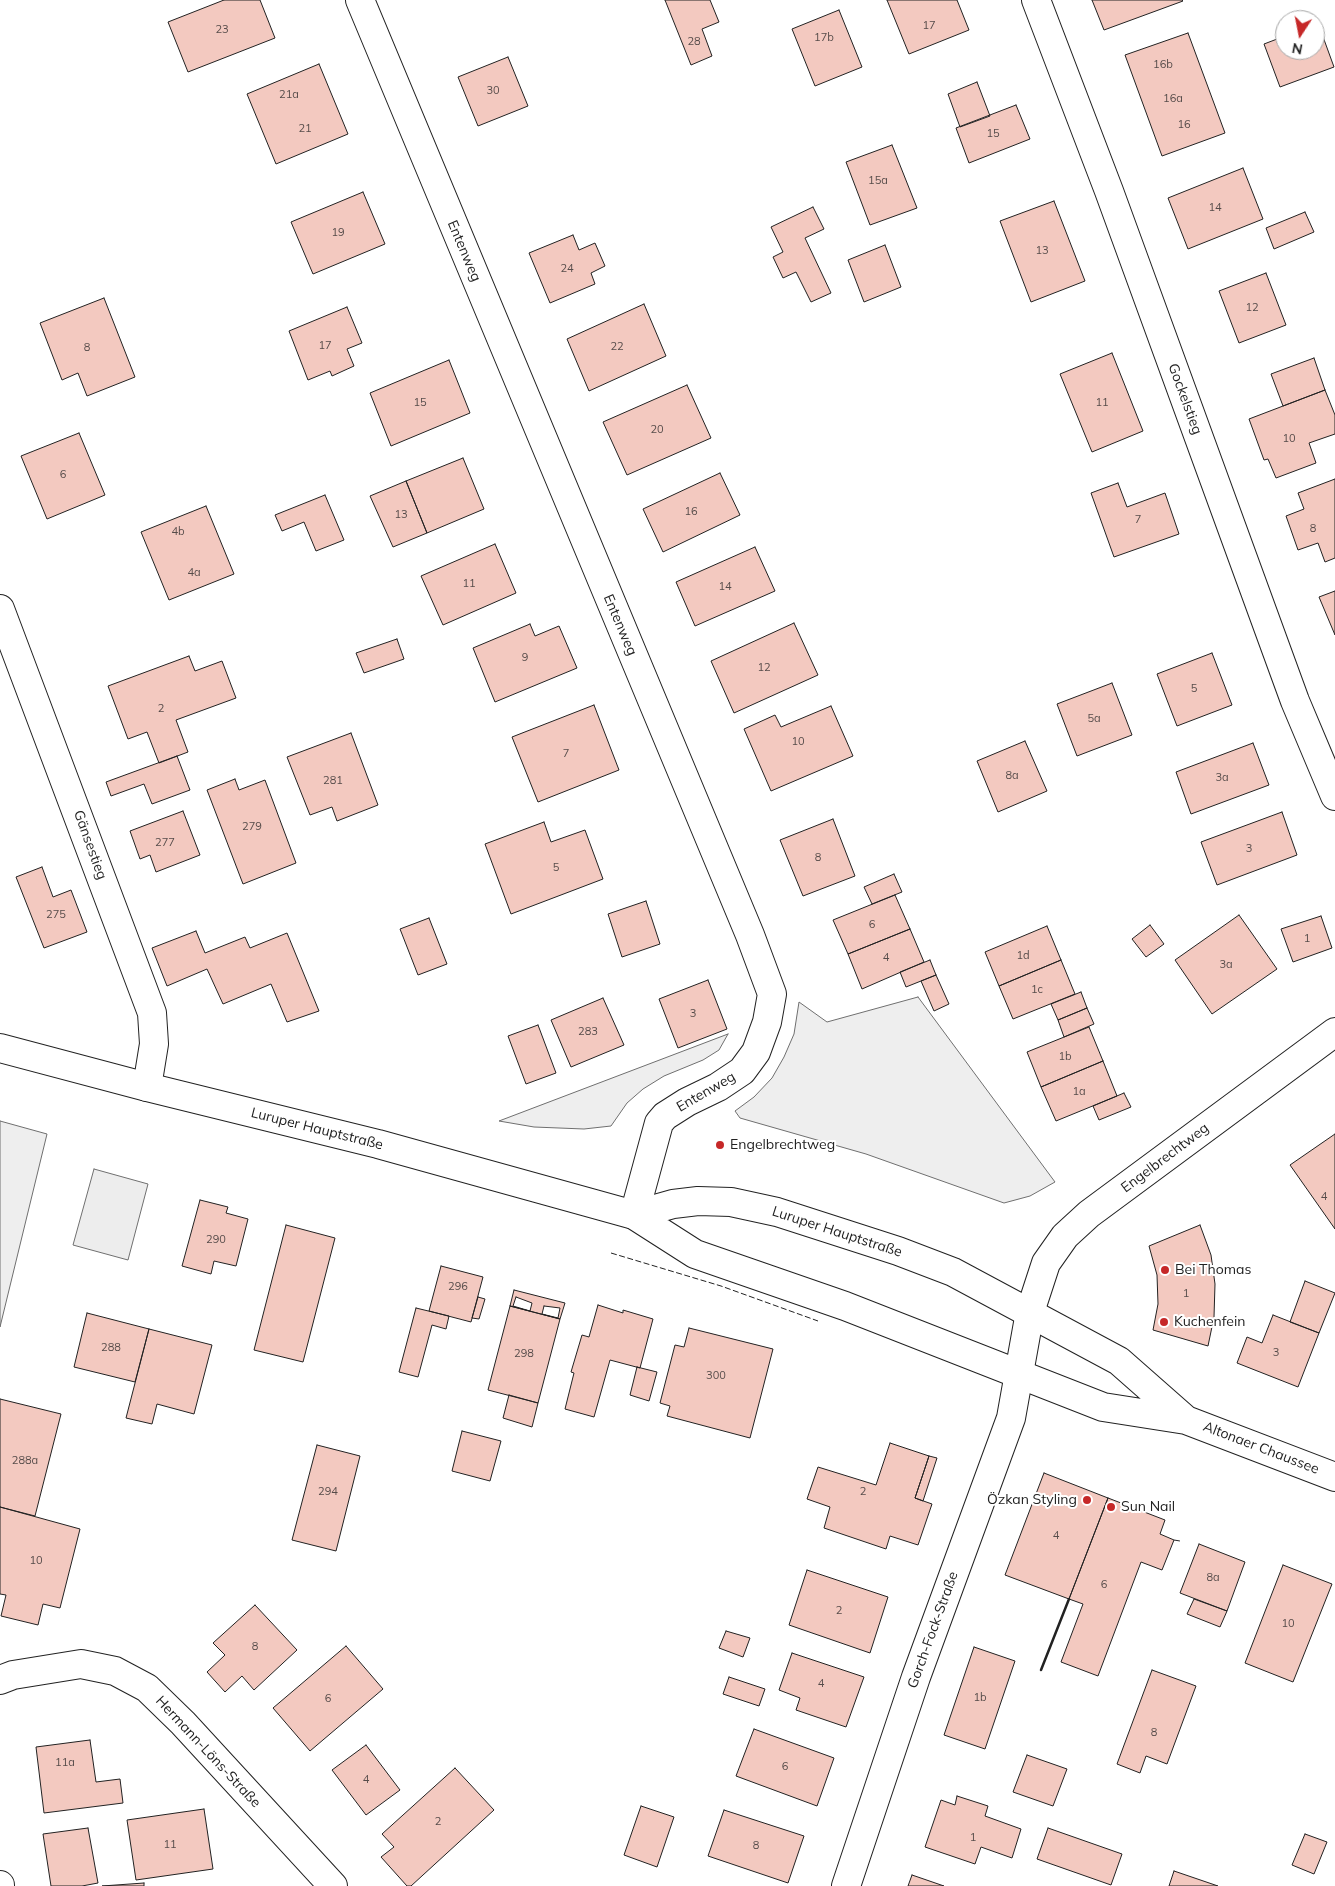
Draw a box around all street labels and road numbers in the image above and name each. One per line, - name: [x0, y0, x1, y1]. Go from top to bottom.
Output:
- street label: Entenweg: [444, 218, 484, 284]
- street label: Gockelstieg: [1164, 361, 1206, 437]
- street label: Entenweg: [600, 592, 640, 658]
- street label: Gänsestieg: [70, 808, 110, 882]
- street label: Entenweg: [674, 1068, 738, 1116]
- street label: Luruper Hauptstraße: [249, 1104, 385, 1154]
- street label: Engelbrechtweg: [1118, 1120, 1212, 1196]
- street label: Luruper Hauptstraße: [770, 1203, 904, 1261]
- street label: Altonaer Chaussee: [1201, 1418, 1321, 1478]
- street label: Gorch-Fock-Straße: [904, 1569, 962, 1691]
- street label: Hermann-Löns-Straße: [152, 1693, 264, 1811]

